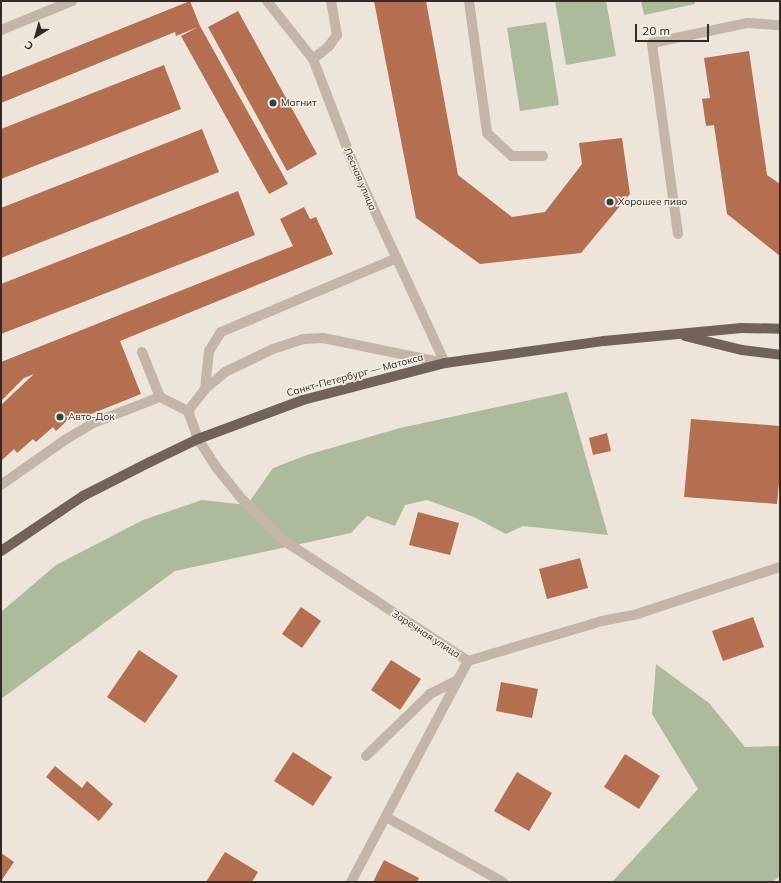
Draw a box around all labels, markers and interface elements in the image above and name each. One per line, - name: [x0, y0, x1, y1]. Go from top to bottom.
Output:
- north arrow: [16, 16, 56, 56]
- scale bar: [637, 16, 711, 42]
- text: 20 m: [642, 23, 670, 38]
- text: С: [22, 38, 36, 53]
- place label: Магнит: [281, 97, 317, 109]
- marker: Магнит: [268, 98, 278, 108]
- street label: Лесная улица: [341, 146, 379, 212]
- place label: Хорошее пиво: [618, 196, 687, 208]
- marker: Хорошее пиво: [605, 197, 615, 207]
- street label: Санкт-Петербург — Матокса: [285, 351, 425, 399]
- place label: Авто-Док: [68, 411, 115, 423]
- marker: Авто-Док: [55, 412, 65, 422]
- street label: Заречная улица: [390, 607, 462, 661]

